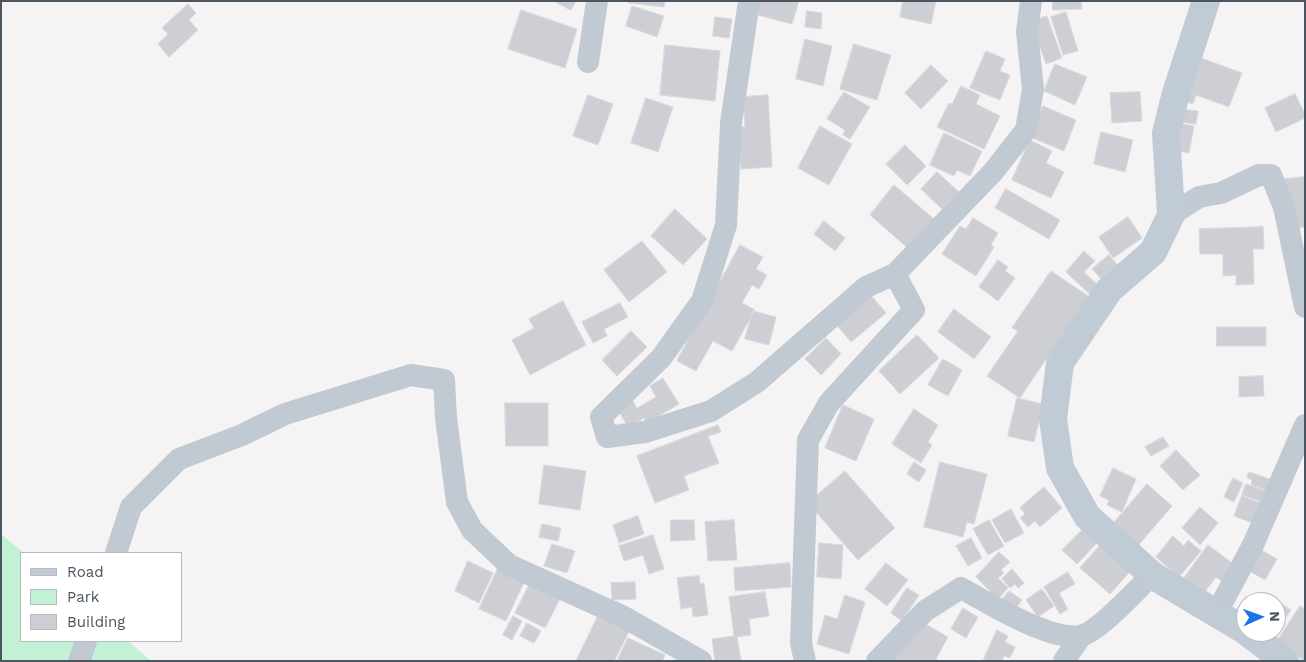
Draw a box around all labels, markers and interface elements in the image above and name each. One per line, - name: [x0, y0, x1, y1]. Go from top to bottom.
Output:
- legend: [20, 552, 182, 642]
- text: Road: [67, 563, 104, 581]
- text: Park: [67, 588, 99, 606]
- north arrow: [1236, 592, 1286, 642]
- text: N: [1267, 611, 1283, 622]
- text: Building: [67, 613, 125, 631]

